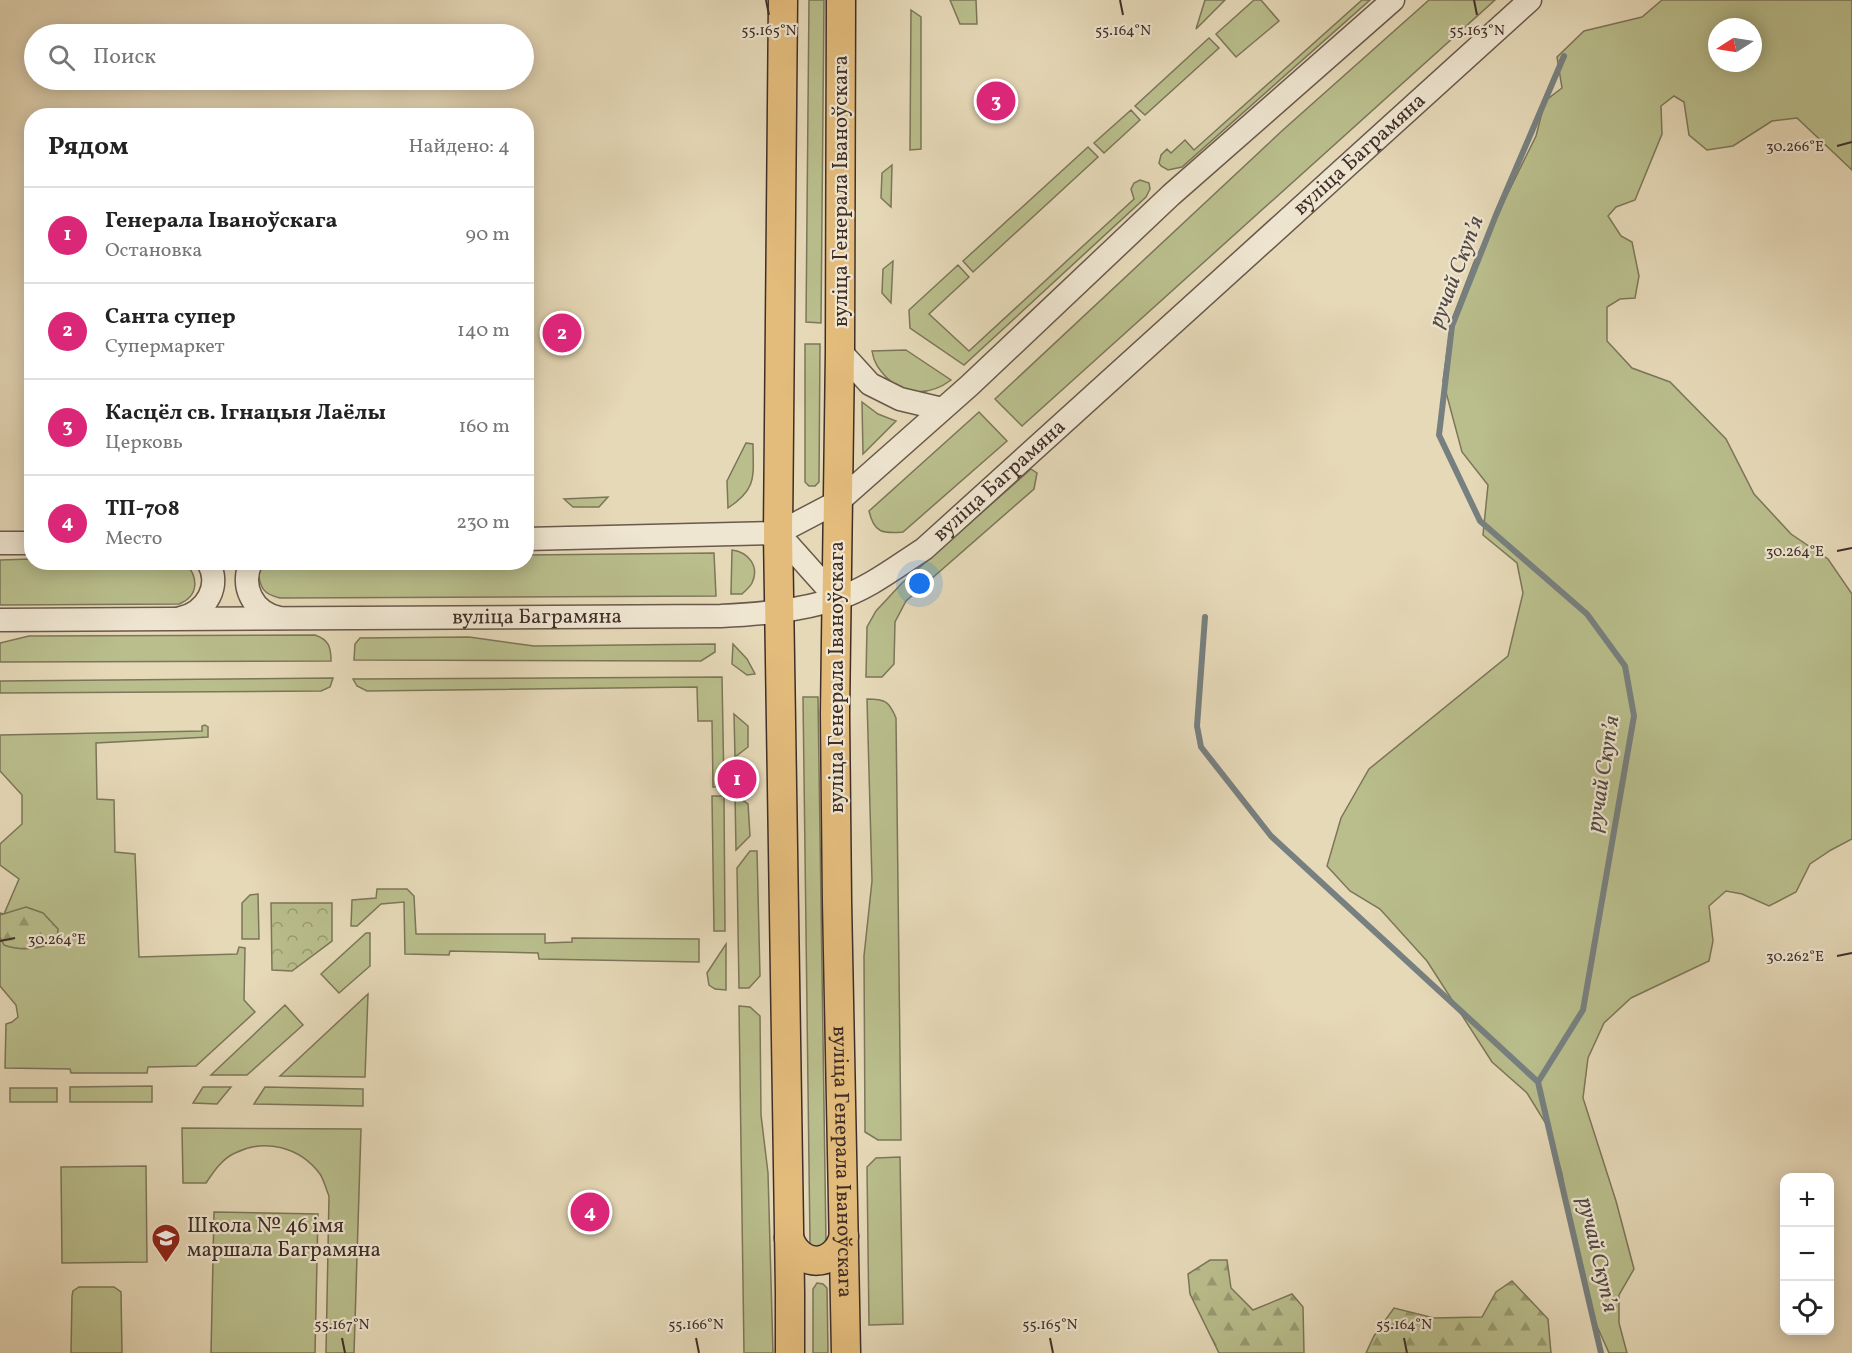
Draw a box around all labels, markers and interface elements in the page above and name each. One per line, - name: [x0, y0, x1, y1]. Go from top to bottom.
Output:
- north arrow: [1708, 18, 1762, 72]
- text: 55.165°N: [741, 21, 797, 42]
- text: 55.164°N: [1095, 21, 1151, 42]
- text: 55.163°N: [1449, 21, 1505, 42]
- search box: [24, 24, 534, 90]
- icon: search: [45, 41, 78, 74]
- text: Поиск: [93, 42, 156, 73]
- street label: вуліца Генерала Іваноўскага: [827, 55, 856, 327]
- pin: 3: [976, 78, 1016, 124]
- street label: вуліца Баграмяна: [1287, 87, 1432, 222]
- text: Рядом: [48, 129, 128, 165]
- text: Найдено: 4: [409, 133, 510, 161]
- text: 30.266°E: [1766, 137, 1824, 158]
- text: Генерала Іваноўскага: [105, 206, 337, 237]
- water label: ручай Скупʼя: [1421, 212, 1493, 332]
- text: 1: [63, 221, 72, 249]
- text: 90 m: [466, 221, 510, 249]
- text: Остановка: [105, 237, 202, 265]
- text: Санта супер: [105, 302, 236, 333]
- pin: 2: [542, 310, 582, 356]
- text: 2: [62, 317, 73, 345]
- text: 140 m: [457, 317, 510, 345]
- text: Супермаркет: [105, 333, 225, 361]
- text: Касцёл св. Ігнацыя Лаёлы: [105, 398, 386, 429]
- text: 3: [62, 413, 73, 441]
- text: 160 m: [458, 413, 510, 441]
- street label: вуліца Баграмяна: [927, 413, 1072, 548]
- text: Церковь: [105, 429, 183, 457]
- text: ТП-708: [105, 494, 180, 525]
- text: 4: [61, 509, 74, 537]
- text: 230 m: [456, 509, 510, 537]
- text: Место: [105, 525, 162, 553]
- street label: вуліца Генерала Іваноўскага: [823, 541, 852, 813]
- text: 30.264°E: [1766, 542, 1824, 563]
- your location: [905, 569, 934, 598]
- street label: вуліца Баграмяна: [452, 602, 622, 632]
- water label: ручай Скупʼя: [1580, 714, 1628, 834]
- pin: 1: [718, 756, 756, 802]
- text: 30.264°E: [28, 930, 86, 951]
- text: 30.262°E: [1766, 947, 1824, 968]
- street label: вуліца Генерала Іваноўскага: [825, 1026, 859, 1298]
- map controls: [1780, 1173, 1834, 1335]
- button: +: [1780, 1173, 1834, 1227]
- pin: 4: [570, 1190, 610, 1234]
- water label: ручай Скупʼя: [1569, 1194, 1625, 1316]
- place label: Школа № 46 імя маршала Баграмяна: [187, 1212, 381, 1265]
- school or university icon: Школа № 46 імя маршала Баграмяна: [150, 1222, 182, 1264]
- button: −: [1780, 1227, 1834, 1281]
- button: locate: [1780, 1281, 1834, 1335]
- text: 55.167°N: [314, 1315, 370, 1336]
- text: 55.166°N: [668, 1315, 724, 1336]
- text: 55.165°N: [1022, 1315, 1078, 1336]
- text: 55.164°N: [1376, 1315, 1432, 1336]

